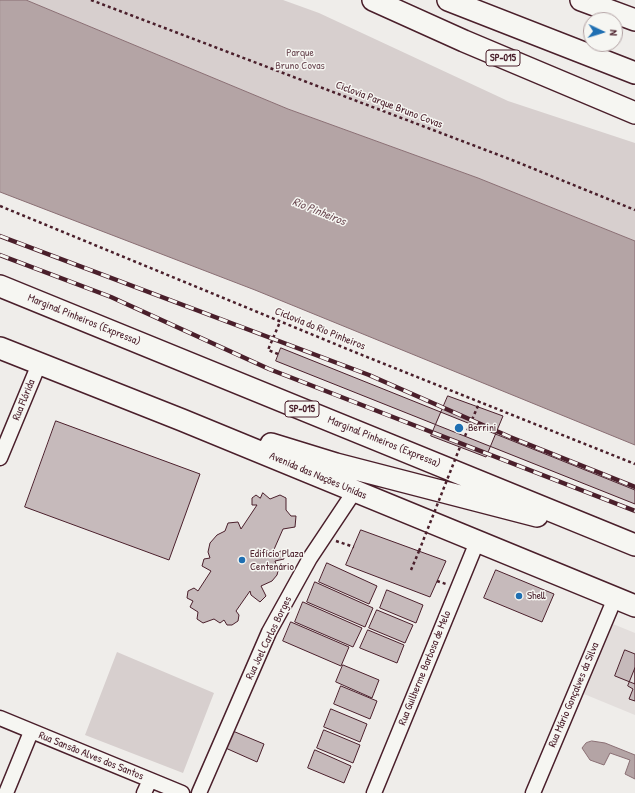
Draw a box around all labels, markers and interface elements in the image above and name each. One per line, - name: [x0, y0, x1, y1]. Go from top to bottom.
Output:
- north arrow: [583, 12, 623, 52]
- text: N: [607, 29, 621, 36]
- park label: Parque Bruno Covas: [275, 46, 325, 72]
- road number: SP-015: [486, 50, 520, 66]
- street label: Ciclovia Parque Bruno Covas: [334, 78, 444, 132]
- water label: Rio Pinheiros: [290, 195, 348, 229]
- street label: Marginal Pinheiros (Expressa): [26, 291, 142, 349]
- street label: Ciclovia do Rio Pinheiros: [273, 305, 367, 353]
- street label: Rua Flórida: [10, 378, 38, 422]
- road number: SP-015: [285, 401, 319, 417]
- street label: Marginal Pinheiros (Expressa): [326, 413, 442, 471]
- place label: Berrini: [468, 421, 496, 435]
- marker: Berrini: [453, 422, 465, 434]
- street label: Avenida das Nações Unidas: [267, 450, 369, 502]
- place label: Edifício Plaza Centenário: [250, 547, 303, 573]
- marker: Edifício Plaza Centenário: [237, 555, 247, 565]
- place label: Shell: [527, 589, 546, 603]
- marker: Shell: [514, 591, 524, 601]
- street label: Rua Joel Carlos Borges: [243, 594, 295, 682]
- street label: Rua Guilherme Barbosa de Melo: [396, 609, 454, 727]
- street label: Rua Mário Gonçalves da Silva: [546, 641, 602, 749]
- street label: Rua Sansão Alves dos Santos: [37, 729, 145, 783]

